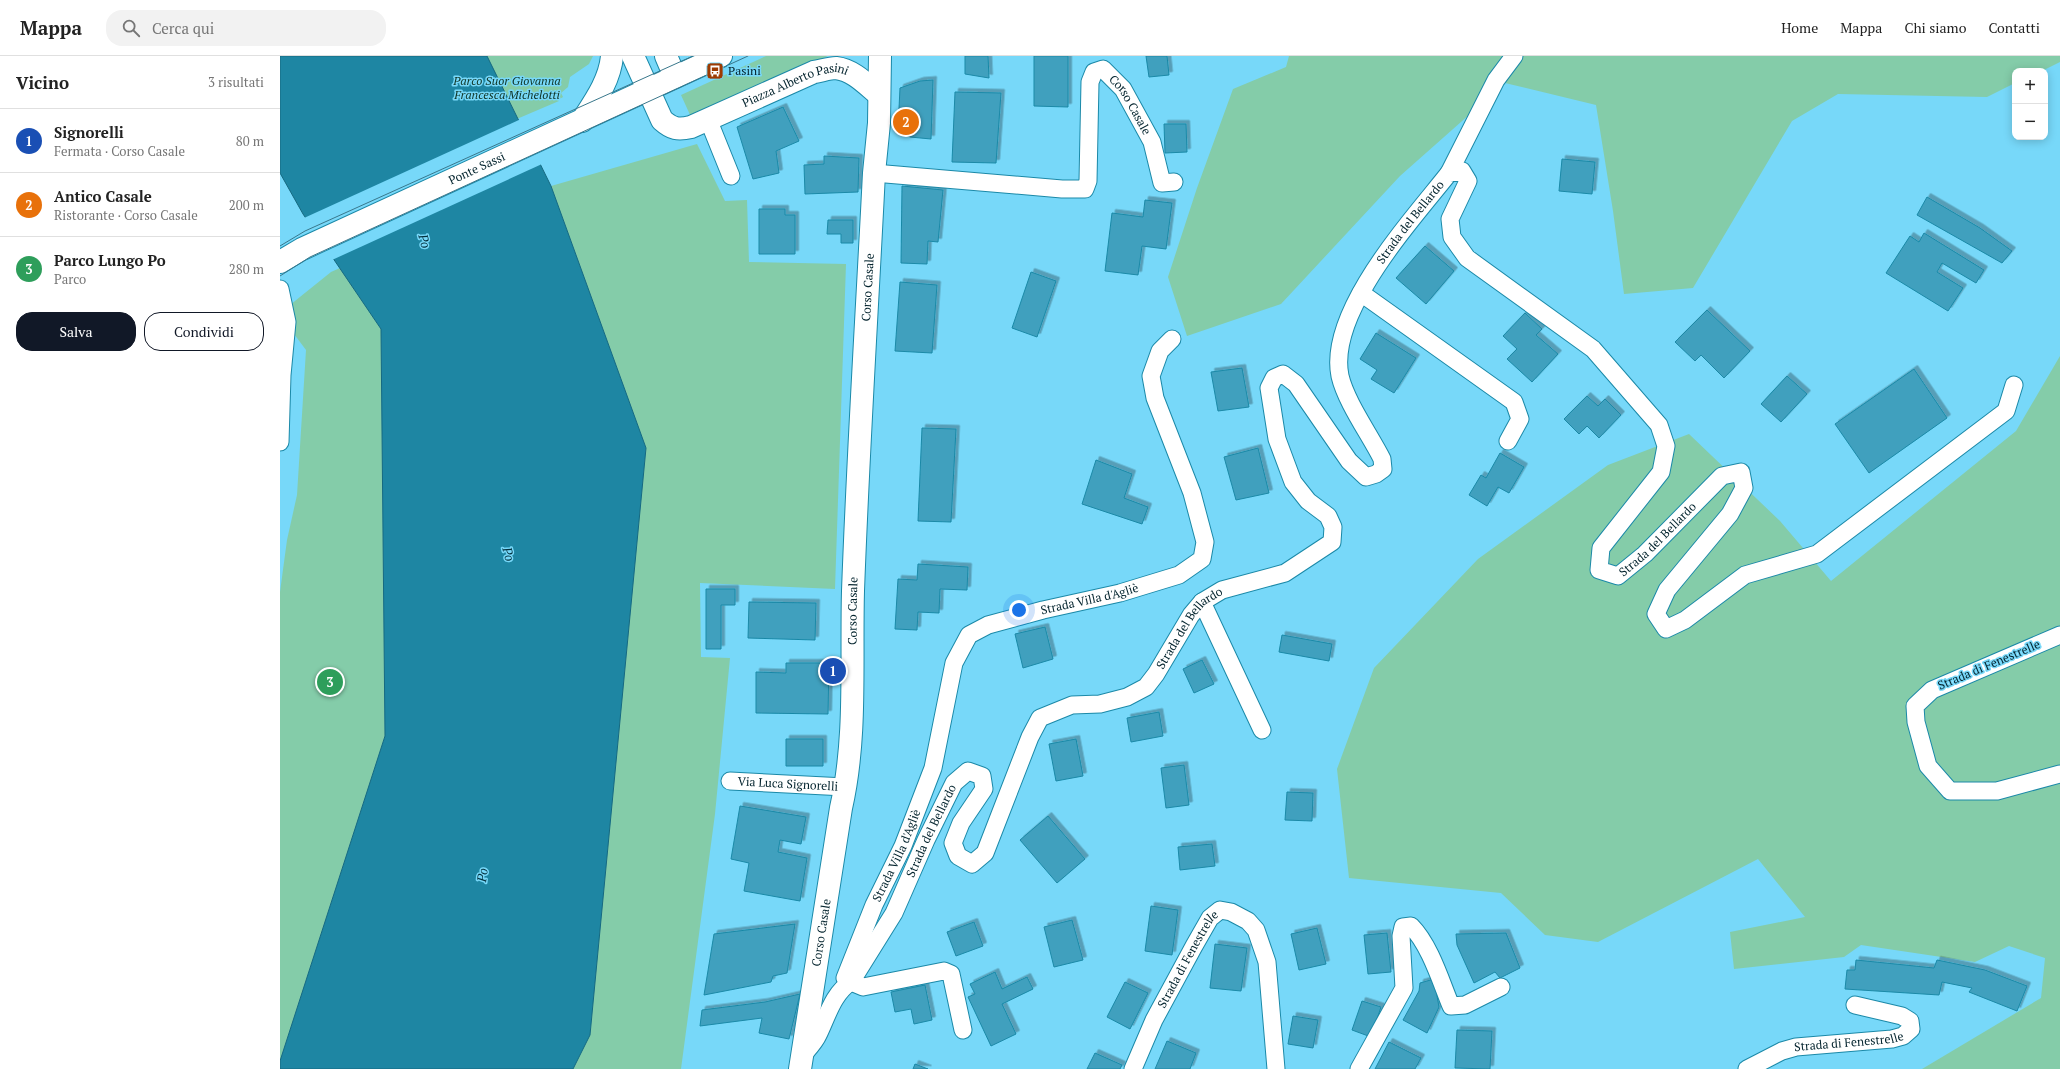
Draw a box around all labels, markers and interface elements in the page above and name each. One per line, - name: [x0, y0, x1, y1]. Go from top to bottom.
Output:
- search box: [106, 10, 386, 46]
- text: Mappa: [20, 15, 82, 40]
- icon: search: [120, 17, 142, 39]
- text: Cerca qui: [152, 18, 214, 38]
- text: Home: [1781, 18, 1818, 37]
- text: Mappa: [1840, 18, 1882, 37]
- text: Chi siamo: [1904, 18, 1966, 37]
- text: Contatti: [1988, 18, 2040, 37]
- street label: Piazza Alberto Pasini: [740, 60, 851, 110]
- bus stop icon: Pasini: [705, 61, 725, 81]
- place label: Pasini: [728, 63, 761, 78]
- map controls: [2012, 68, 2048, 140]
- button: +: [2012, 68, 2048, 104]
- text: Vicino: [16, 71, 69, 94]
- street label: Corso Casale: [1106, 71, 1155, 137]
- text: 3 risultati: [208, 73, 264, 91]
- park label: Parco Suor Giovanna Francesca Michelotti: [452, 73, 561, 102]
- button: −: [2012, 104, 2048, 140]
- pin: 2: [893, 107, 919, 137]
- text: Signorelli: [54, 122, 124, 142]
- text: 1: [25, 132, 33, 150]
- text: 80 m: [236, 132, 264, 150]
- text: Fermata · Corso Casale: [54, 142, 185, 160]
- street label: Ponte Sassi: [446, 148, 508, 188]
- street label: Strada del Bellardo: [1373, 177, 1447, 266]
- text: Antico Casale: [54, 186, 152, 206]
- text: 2: [25, 196, 33, 214]
- text: 200 m: [229, 196, 264, 214]
- text: Ristorante · Corso Casale: [54, 206, 198, 224]
- water label: Po: [414, 231, 436, 250]
- text: Parco Lungo Po: [54, 250, 166, 270]
- street label: Corso Casale: [858, 253, 877, 322]
- text: 3: [25, 260, 33, 278]
- text: 280 m: [229, 260, 264, 278]
- text: Parco: [54, 270, 86, 288]
- button: Salva: [16, 312, 136, 351]
- button: Condividi: [144, 312, 264, 351]
- street label: Strada del Bellardo: [1616, 498, 1699, 579]
- water label: Po: [498, 544, 520, 563]
- street label: Corso Casale: [845, 577, 861, 645]
- street label: Strada Villa d'Agliè: [1039, 580, 1140, 617]
- street label: Strada del Bellardo: [1153, 583, 1225, 671]
- your location: [1009, 600, 1029, 620]
- street label: Strada di Fenestrelle: [1935, 636, 2042, 693]
- pin: 1: [820, 656, 846, 686]
- pin: 3: [317, 667, 343, 697]
- street label: Via Luca Signorelli: [737, 773, 839, 794]
- street label: Strada del Bellardo: [903, 781, 959, 879]
- street label: Strada Villa d'Agliè: [869, 807, 923, 904]
- water label: Po: [472, 867, 492, 884]
- street label: Corso Casale: [808, 898, 834, 967]
- street label: Strada di Fenestrelle: [1154, 907, 1221, 1010]
- street label: Strada di Fenestrelle: [1794, 1028, 1905, 1054]

